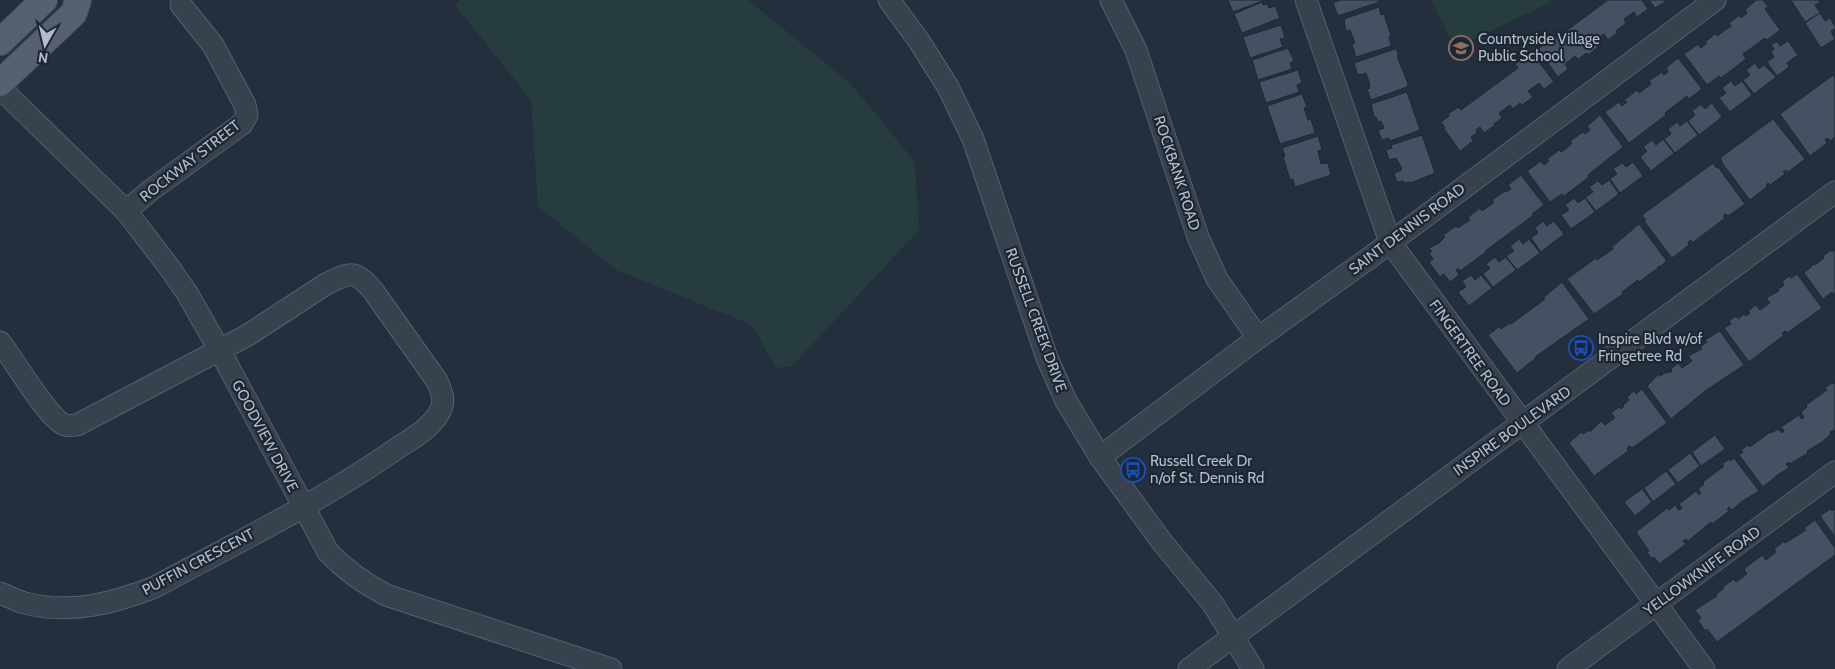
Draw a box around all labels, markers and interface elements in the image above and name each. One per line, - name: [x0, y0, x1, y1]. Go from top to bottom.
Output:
- north arrow: [20, 20, 70, 70]
- place label: Countryside Village Public School: [1478, 30, 1600, 65]
- school or university icon: Countryside Village Public School: [1448, 35, 1474, 61]
- text: N: [37, 48, 49, 67]
- street label: ROCKBANK ROAD: [1150, 113, 1204, 233]
- street label: ROCKWAY STREET: [136, 116, 244, 206]
- street label: SAINT DENNIS ROAD: [1345, 179, 1469, 279]
- street label: RUSSELL CREEK DRIVE: [1002, 245, 1070, 395]
- street label: FINGERTREE ROAD: [1425, 296, 1515, 410]
- place label: Inspire Blvd w/of Fringetree Rd: [1598, 330, 1703, 365]
- bus stop icon: Inspire Blvd w/of Fringetree Rd: [1568, 335, 1594, 361]
- street label: GOODVIEW DRIVE: [228, 377, 302, 495]
- street label: INSPIRE BOULEVARD: [1450, 382, 1574, 480]
- place label: Russell Creek Dr n/of St. Dennis Rd: [1150, 452, 1264, 487]
- bus stop icon: Russell Creek Dr n/of St. Dennis Rd: [1120, 457, 1146, 483]
- street label: YELLOWKNIFE ROAD: [1639, 522, 1764, 620]
- street label: PUFFIN CRESCENT: [139, 525, 257, 599]

